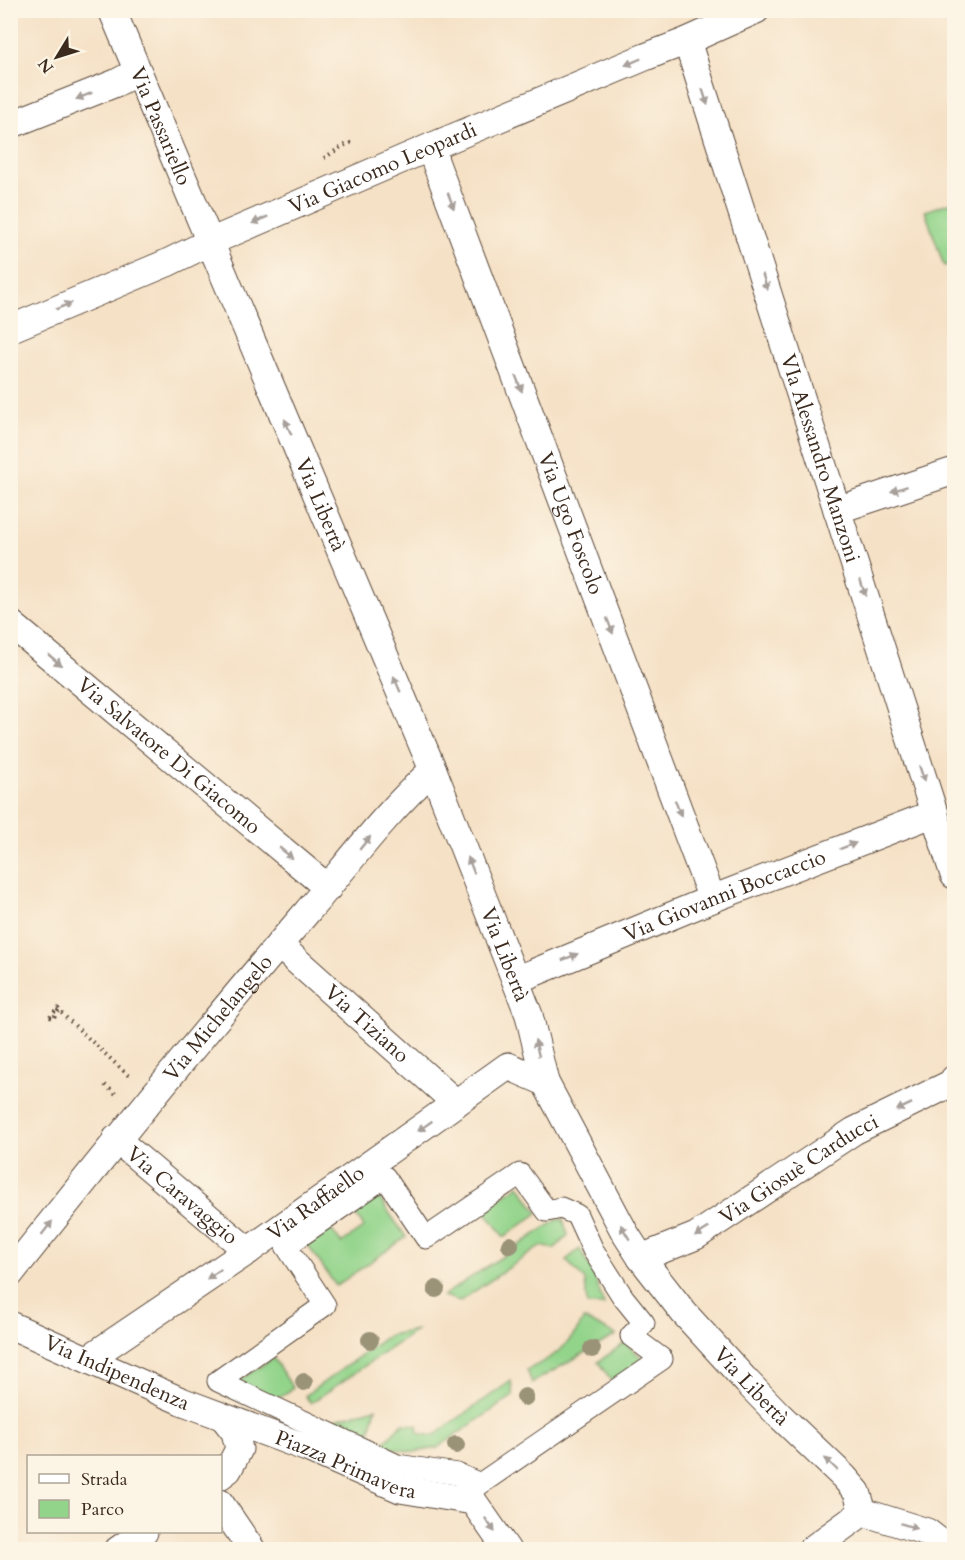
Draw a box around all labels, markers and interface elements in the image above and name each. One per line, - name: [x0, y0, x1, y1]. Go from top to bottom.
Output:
- north arrow: [27, 27, 87, 87]
- text: N: [33, 53, 59, 78]
- one-way arrow: [623, 57, 641, 67]
- street label: Via Passariello: [123, 63, 198, 190]
- one-way arrow: [701, 88, 710, 106]
- one-way arrow: [74, 91, 92, 101]
- street label: Via Giacomo Leopardi: [284, 115, 481, 221]
- one-way arrow: [446, 193, 456, 211]
- one-way arrow: [250, 215, 268, 225]
- one-way arrow: [761, 273, 770, 291]
- one-way arrow: [56, 301, 74, 311]
- street label: VIa Alessandro Manzoni: [773, 350, 867, 566]
- one-way arrow: [515, 375, 525, 393]
- one-way arrow: [283, 418, 293, 436]
- street label: Via Ugo Foscolo: [531, 448, 610, 599]
- street label: Via Libertà: [288, 454, 353, 556]
- one-way arrow: [890, 485, 908, 494]
- one-way arrow: [859, 579, 868, 597]
- one-way arrow: [605, 617, 615, 635]
- one-way arrow: [47, 654, 63, 667]
- street label: Via Salvatore Di Giacomo: [70, 671, 267, 841]
- one-way arrow: [392, 675, 402, 693]
- one-way arrow: [918, 765, 927, 783]
- one-way arrow: [674, 799, 684, 817]
- one-way arrow: [358, 836, 371, 851]
- one-way arrow: [840, 841, 858, 851]
- street label: Via Giovanni Boccaccio: [619, 843, 830, 949]
- one-way arrow: [278, 846, 293, 859]
- one-way arrow: [465, 856, 475, 874]
- street label: Via Libertà: [473, 903, 536, 1006]
- street label: Via Michelangelo: [157, 948, 279, 1087]
- one-way arrow: [561, 952, 579, 962]
- street label: Via Tiziano: [318, 978, 416, 1070]
- one-way arrow: [532, 1038, 541, 1057]
- one-way arrow: [895, 1103, 912, 1112]
- street label: Via Giosuè Carducci: [714, 1107, 883, 1232]
- one-way arrow: [417, 1119, 432, 1131]
- street label: Via Caravaggio: [120, 1140, 244, 1252]
- street label: Via Raffaello: [261, 1159, 370, 1248]
- one-way arrow: [40, 1220, 53, 1236]
- one-way arrow: [619, 1224, 630, 1240]
- one-way arrow: [694, 1226, 711, 1237]
- one-way arrow: [206, 1268, 222, 1280]
- street label: Via Indipendenza: [40, 1328, 193, 1418]
- street label: Via Libertà: [707, 1341, 796, 1433]
- street label: Piazza Primavera: [271, 1423, 418, 1506]
- legend: [27, 1455, 222, 1533]
- one-way arrow: [825, 1458, 839, 1472]
- text: Strada: [81, 1467, 128, 1492]
- text: Parco: [81, 1497, 124, 1522]
- one-way arrow: [484, 1517, 495, 1533]
- one-way arrow: [900, 1522, 918, 1531]

